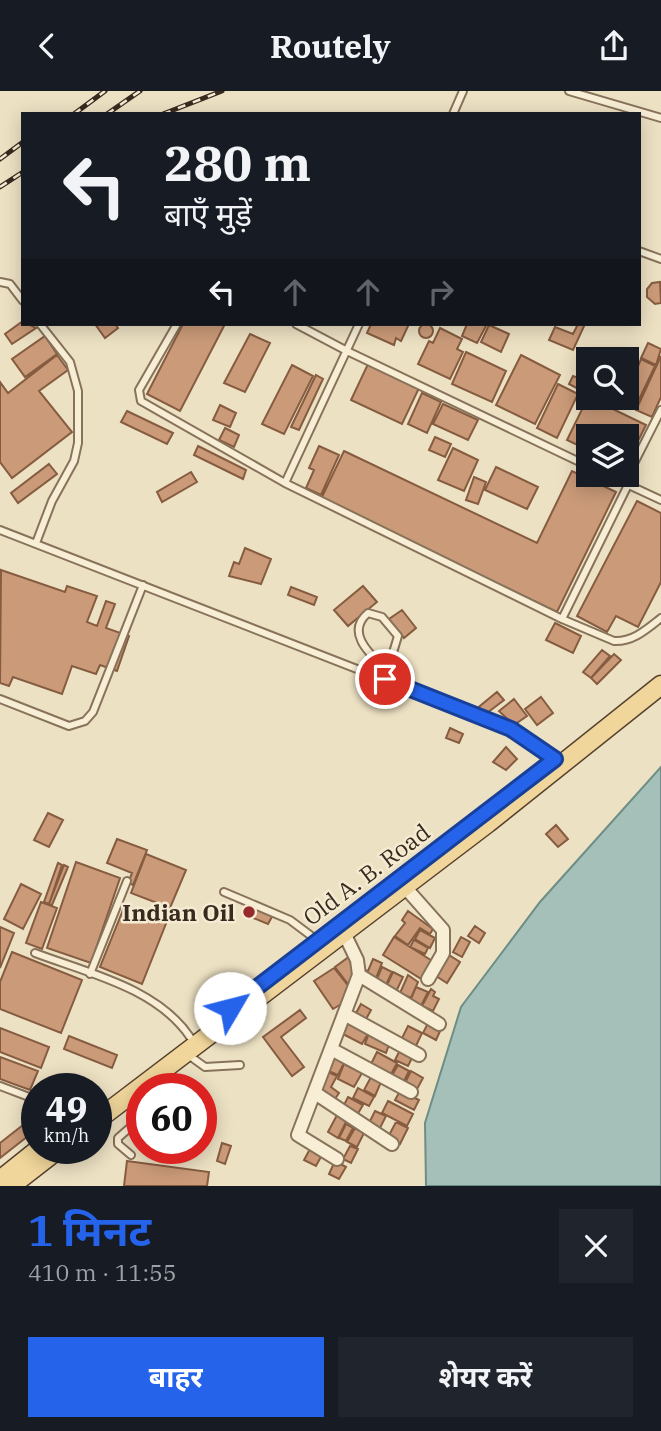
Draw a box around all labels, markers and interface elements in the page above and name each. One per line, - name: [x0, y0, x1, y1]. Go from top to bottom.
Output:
- text: Routely: [270, 25, 391, 67]
- icon: back: [28, 27, 66, 65]
- icon: share: [595, 27, 633, 65]
- text: 280 m: [164, 131, 311, 194]
- icon: left: [49, 140, 140, 231]
- text: बाएँ मुड़ें: [164, 193, 252, 235]
- icon: left: [203, 273, 241, 311]
- icon: ahead: [276, 273, 314, 311]
- icon: ahead: [349, 273, 387, 311]
- icon: right: [422, 273, 460, 311]
- map controls: [576, 347, 639, 487]
- button: search: [576, 347, 639, 410]
- button: layers: [576, 424, 639, 487]
- pin: [355, 649, 415, 709]
- icon: arrive: [366, 660, 404, 698]
- street label: Old A. B. Road: [297, 816, 435, 932]
- place label: Indian Oil: [122, 897, 235, 927]
- marker: Indian Oil: [241, 904, 257, 920]
- position arrow: [193, 971, 267, 1045]
- speed limit sign: 60: [126, 1073, 217, 1164]
- text: 49: [45, 1086, 88, 1132]
- text: km/h: [44, 1124, 89, 1147]
- text: 1 मिनट: [28, 1203, 151, 1258]
- button: close: [559, 1209, 633, 1283]
- text: 410 m · 11:55: [28, 1257, 177, 1287]
- button: बाहर: [28, 1337, 324, 1417]
- button: शेयर करें: [338, 1337, 633, 1417]

